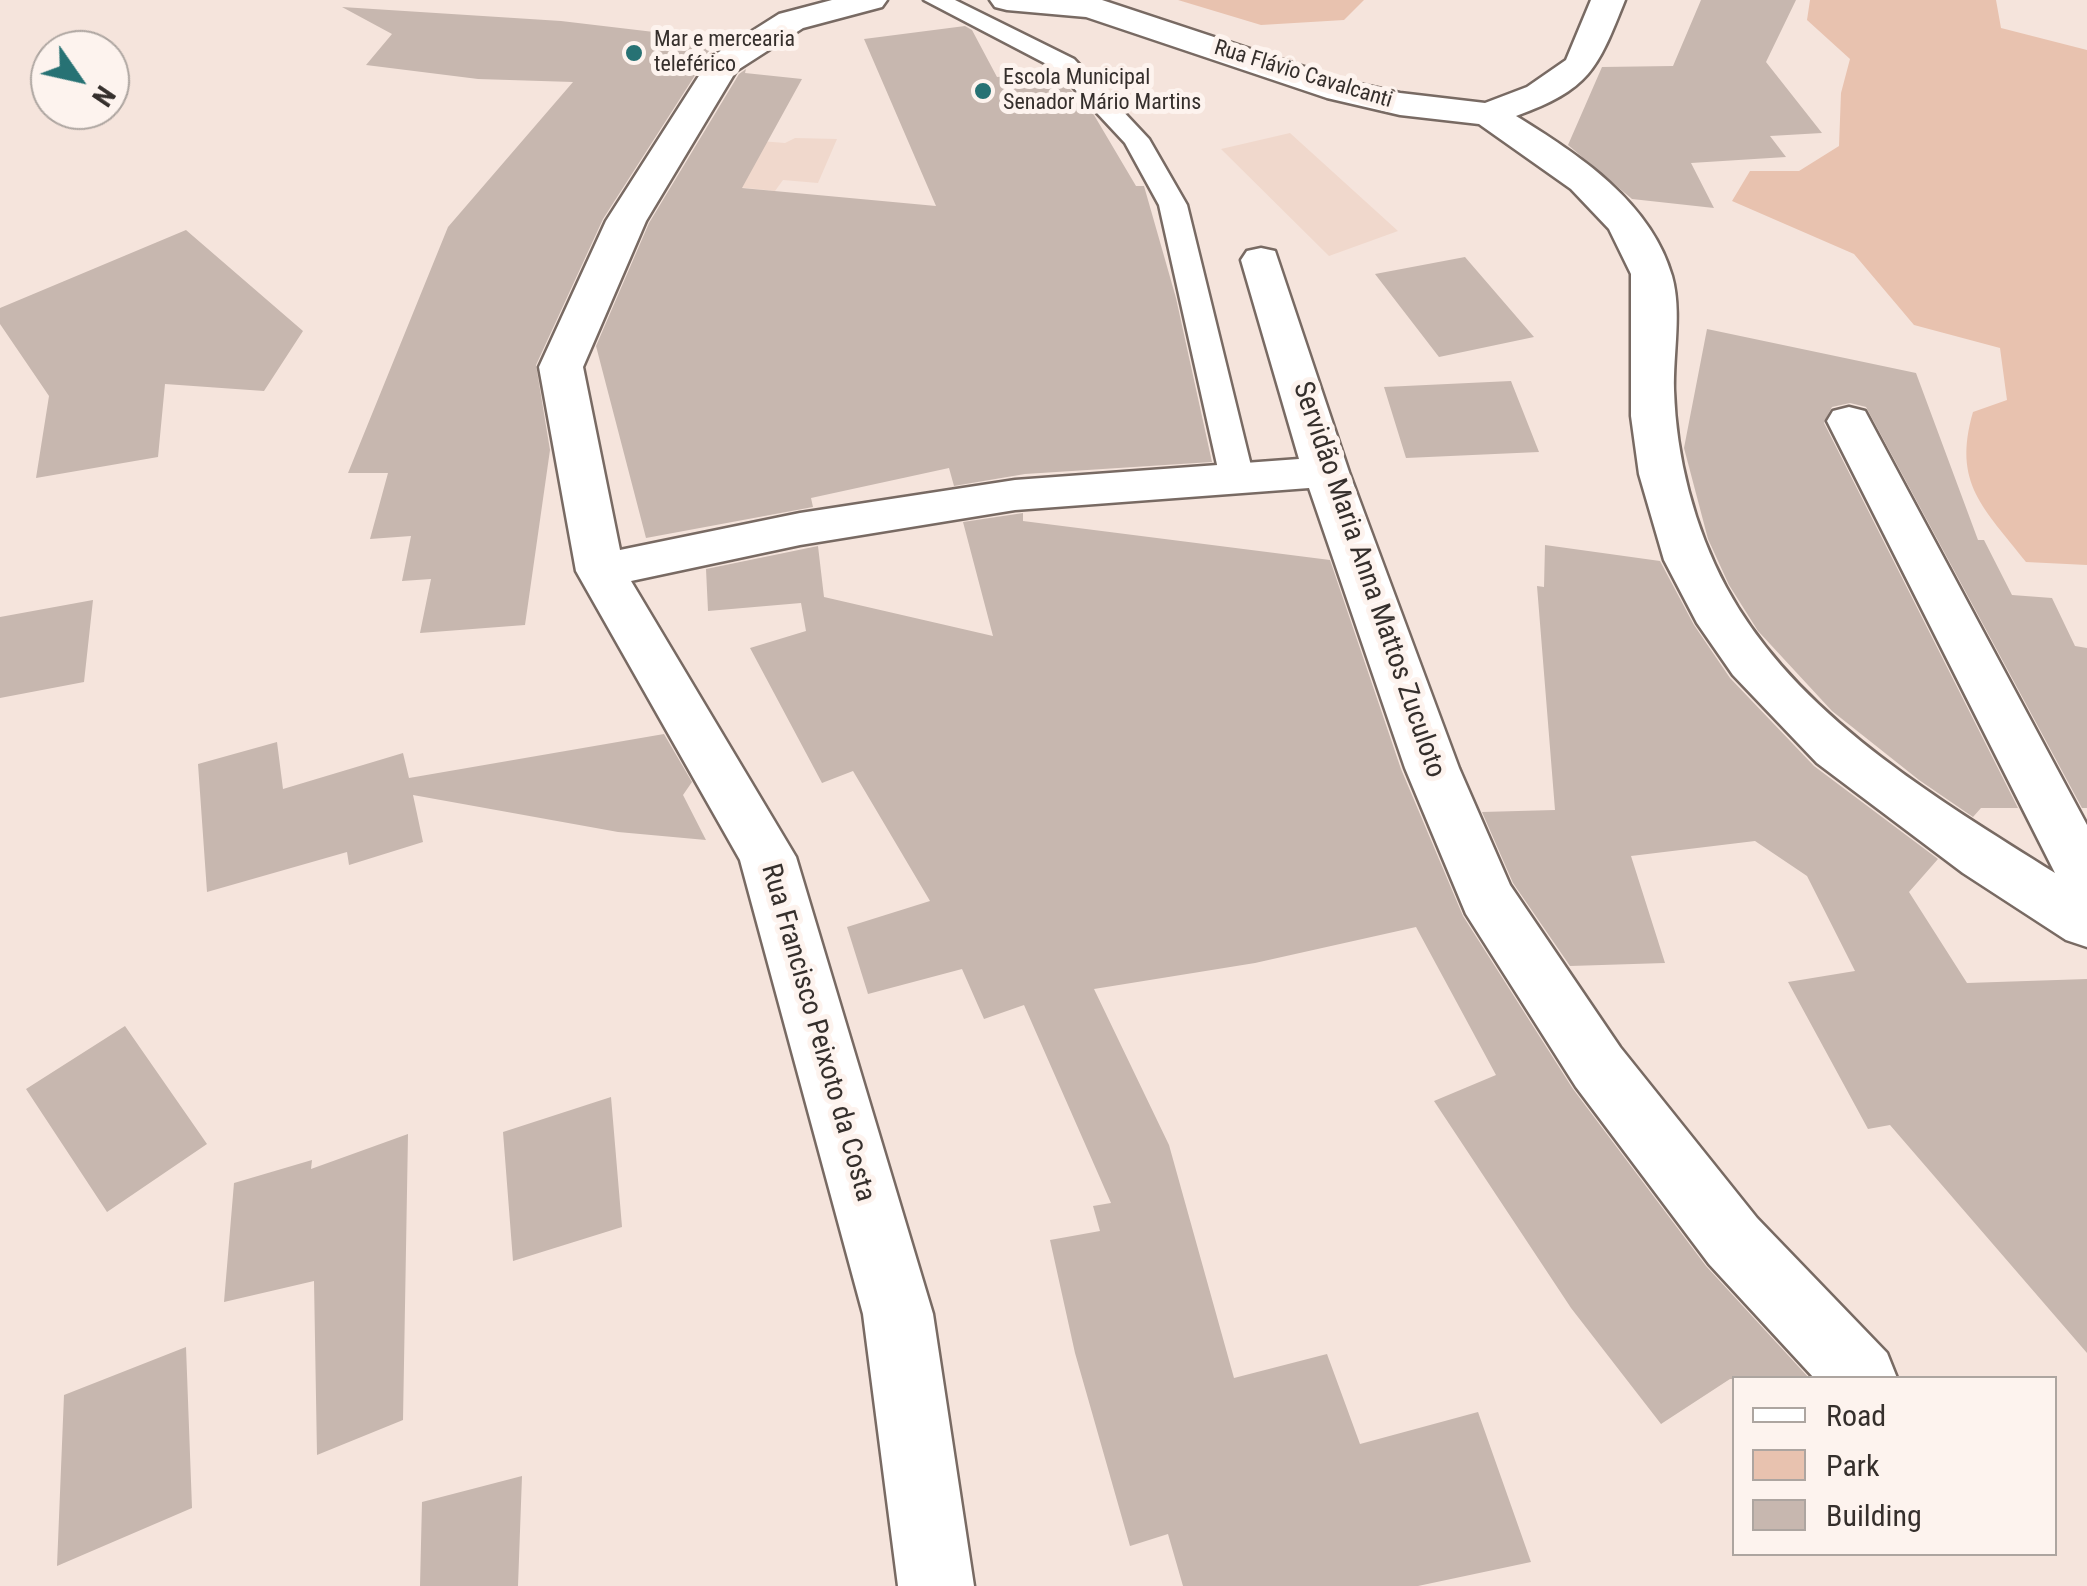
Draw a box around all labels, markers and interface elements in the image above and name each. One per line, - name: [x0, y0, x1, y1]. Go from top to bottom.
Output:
- place label: Mar e mercearia teleférico: [654, 27, 795, 78]
- north arrow: [30, 30, 130, 130]
- street label: Rua Flávio Cavalcanti: [1211, 35, 1395, 115]
- marker: Mar e mercearia teleférico: [623, 42, 645, 64]
- place label: Escola Municipal Senador Mário Martins: [1003, 65, 1201, 116]
- text: N: [85, 80, 122, 112]
- marker: Escola Municipal Senador Mário Martins: [972, 80, 994, 102]
- street label: Servidão Maria Anna Mattos Zuculoto: [1284, 378, 1452, 782]
- street label: Rua Francisco Peixoto da Costa: [753, 860, 881, 1206]
- legend: [1732, 1376, 2057, 1556]
- text: Road: [1826, 1398, 1886, 1433]
- text: Park: [1826, 1448, 1880, 1483]
- text: Building: [1826, 1498, 1922, 1533]

